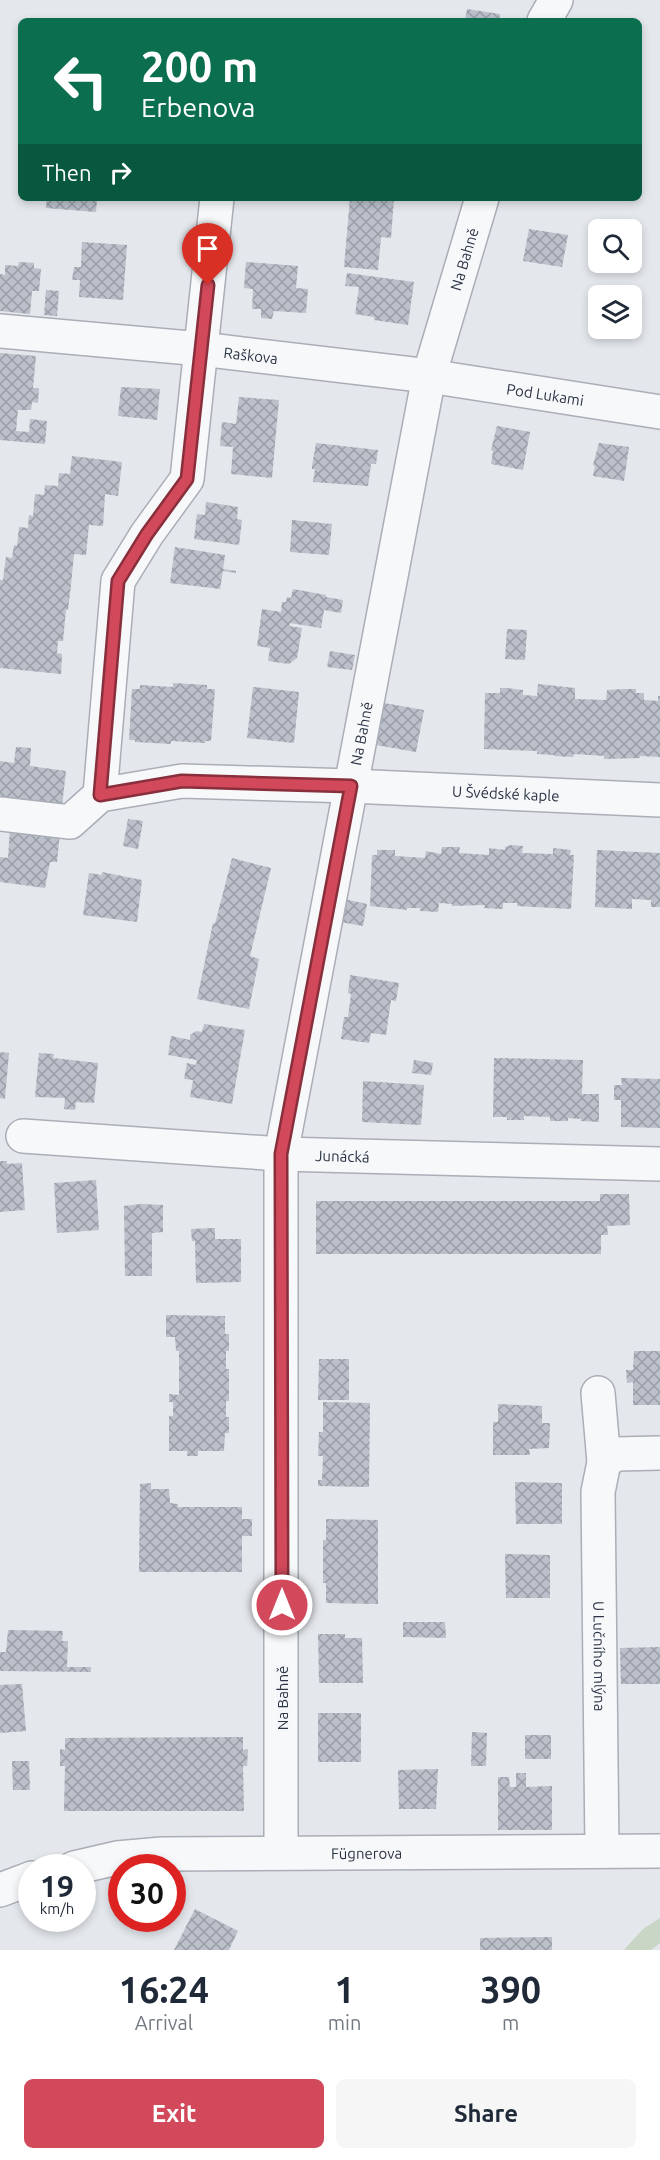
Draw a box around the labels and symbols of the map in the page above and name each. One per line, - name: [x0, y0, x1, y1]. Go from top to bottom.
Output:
- pin: [182, 223, 233, 285]
- street label: Na Bahně: [446, 226, 481, 292]
- street label: Raškova: [223, 343, 279, 367]
- street label: Pod Lukami: [505, 380, 585, 409]
- street label: Na Bahně: [347, 700, 375, 767]
- street label: U Švédské kaple: [452, 782, 560, 804]
- street label: Junácká: [315, 1146, 370, 1165]
- position arrow: [250, 1573, 314, 1637]
- street label: U Lučního mlýna: [591, 1601, 609, 1711]
- street label: Na Bahně: [274, 1666, 291, 1730]
- street label: Fügnerova: [331, 1844, 402, 1861]
- speed limit sign: 30: [108, 1854, 186, 1932]

